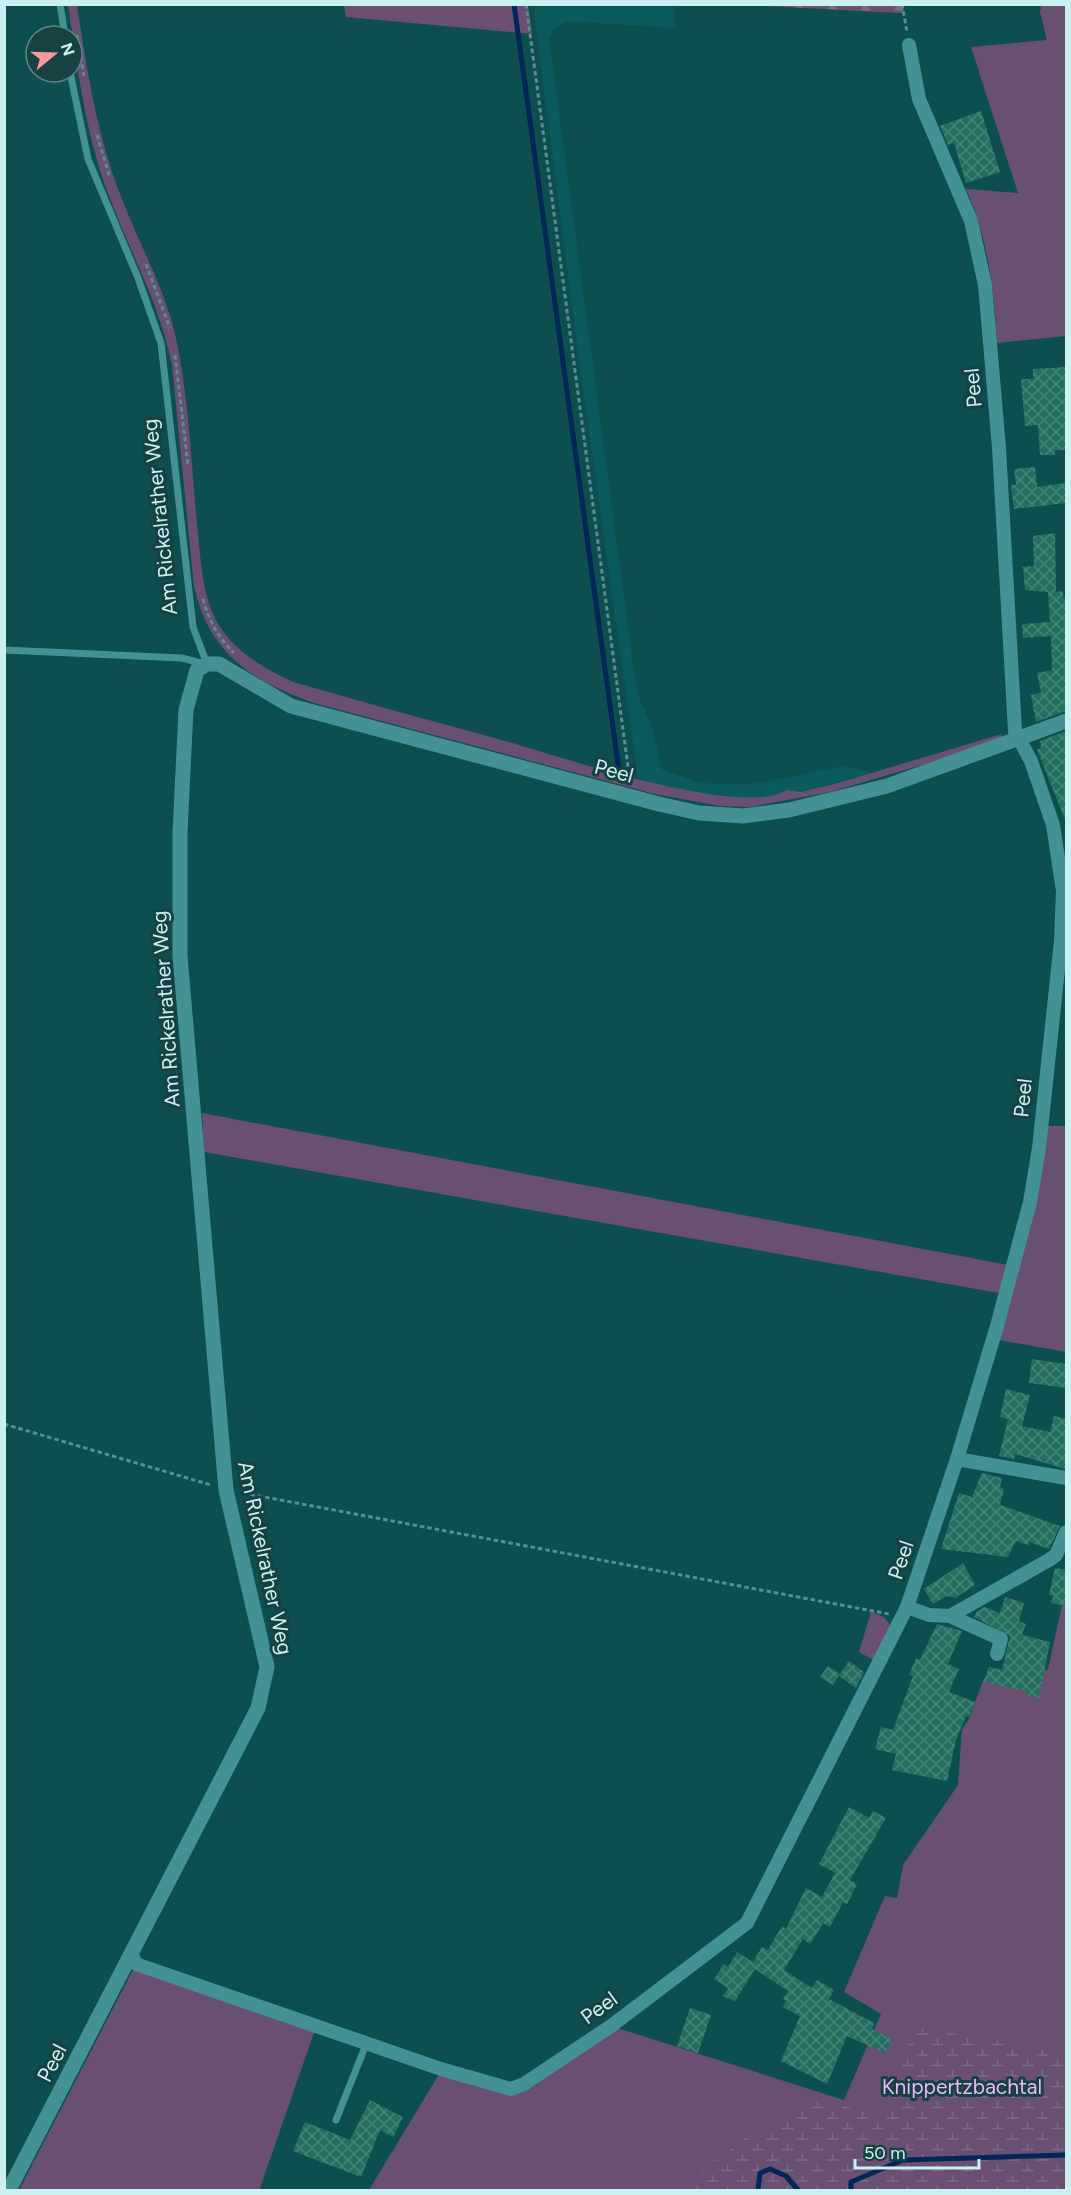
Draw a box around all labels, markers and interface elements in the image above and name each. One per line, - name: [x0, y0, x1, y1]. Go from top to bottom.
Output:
- north arrow: [24, 24, 84, 84]
- text: N: [57, 40, 79, 58]
- street label: Peel: [958, 367, 987, 409]
- street label: Am Rickelrather Weg: [137, 418, 182, 616]
- street label: Peel: [592, 753, 636, 788]
- street label: Am Rickelrather Weg: [146, 910, 185, 1108]
- street label: Peel: [1008, 1077, 1037, 1119]
- street label: Am Rickelrather Weg: [233, 1459, 298, 1657]
- street label: Peel: [882, 1537, 919, 1583]
- street label: Peel: [575, 1986, 622, 2029]
- street label: Peel: [31, 2039, 72, 2086]
- park label: Knippertzbachtal: [882, 2074, 1042, 2099]
- scale bar: [855, 2132, 980, 2170]
- text: 50 m: [864, 2142, 906, 2164]

